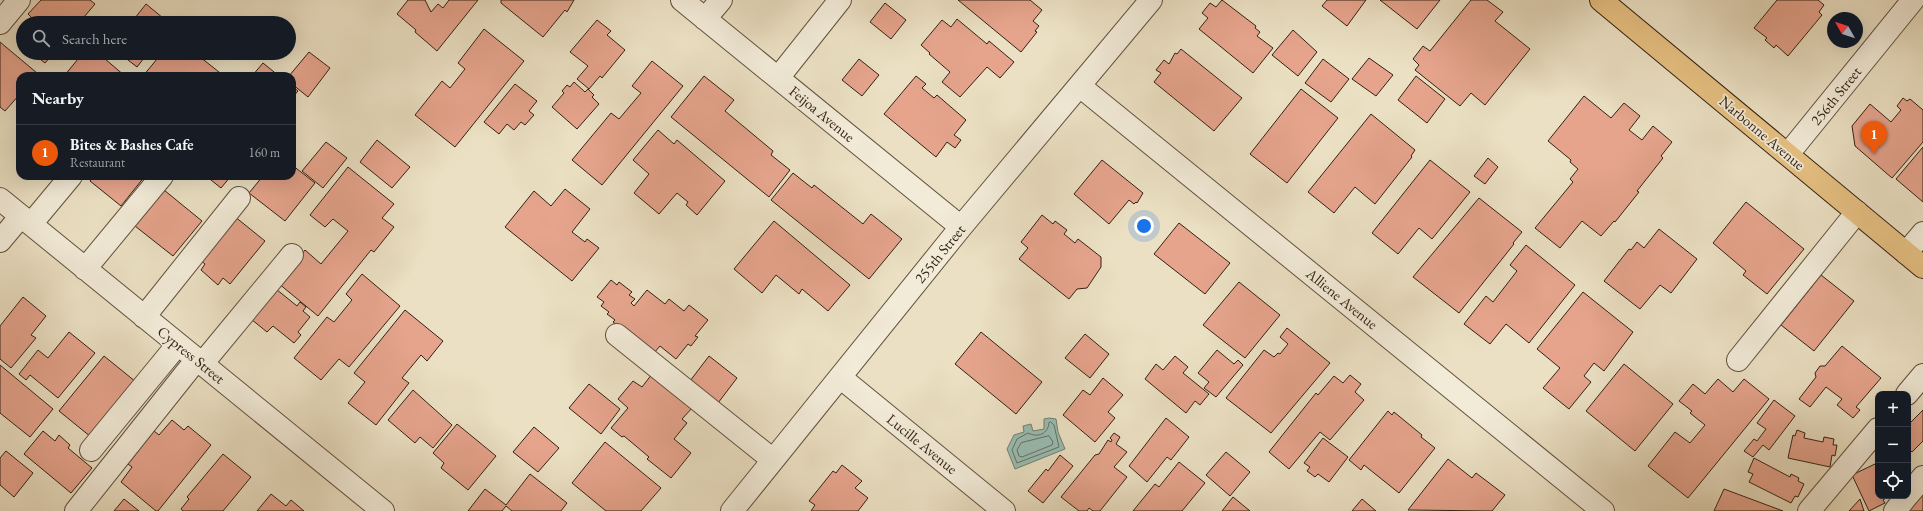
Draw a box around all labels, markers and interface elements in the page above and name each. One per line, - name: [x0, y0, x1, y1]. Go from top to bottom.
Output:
- north arrow: [1827, 12, 1863, 48]
- search box: [16, 16, 296, 60]
- icon: search: [30, 27, 52, 49]
- text: Search here: [62, 29, 127, 48]
- street label: 256th Street: [1806, 62, 1865, 129]
- street label: Feijoa Avenue: [786, 81, 859, 146]
- text: Nearby: [32, 87, 84, 109]
- street label: Narbonne Avenue: [1716, 91, 1809, 174]
- pin: 1: [1861, 121, 1887, 154]
- text: Bites & Bashes Cafe: [70, 135, 193, 154]
- text: 1: [42, 144, 48, 161]
- text: 160 m: [249, 144, 280, 161]
- text: Restaurant: [70, 154, 125, 171]
- your location: [1134, 216, 1154, 236]
- street label: 255th Street: [910, 220, 969, 287]
- street label: Alliene Avenue: [1302, 263, 1382, 333]
- street label: Cypress Street: [154, 322, 229, 388]
- map controls: [1875, 391, 1911, 499]
- button: +: [1875, 391, 1911, 427]
- street label: Lucille Avenue: [883, 409, 962, 478]
- button: −: [1875, 427, 1911, 463]
- button: locate: [1875, 463, 1911, 499]

